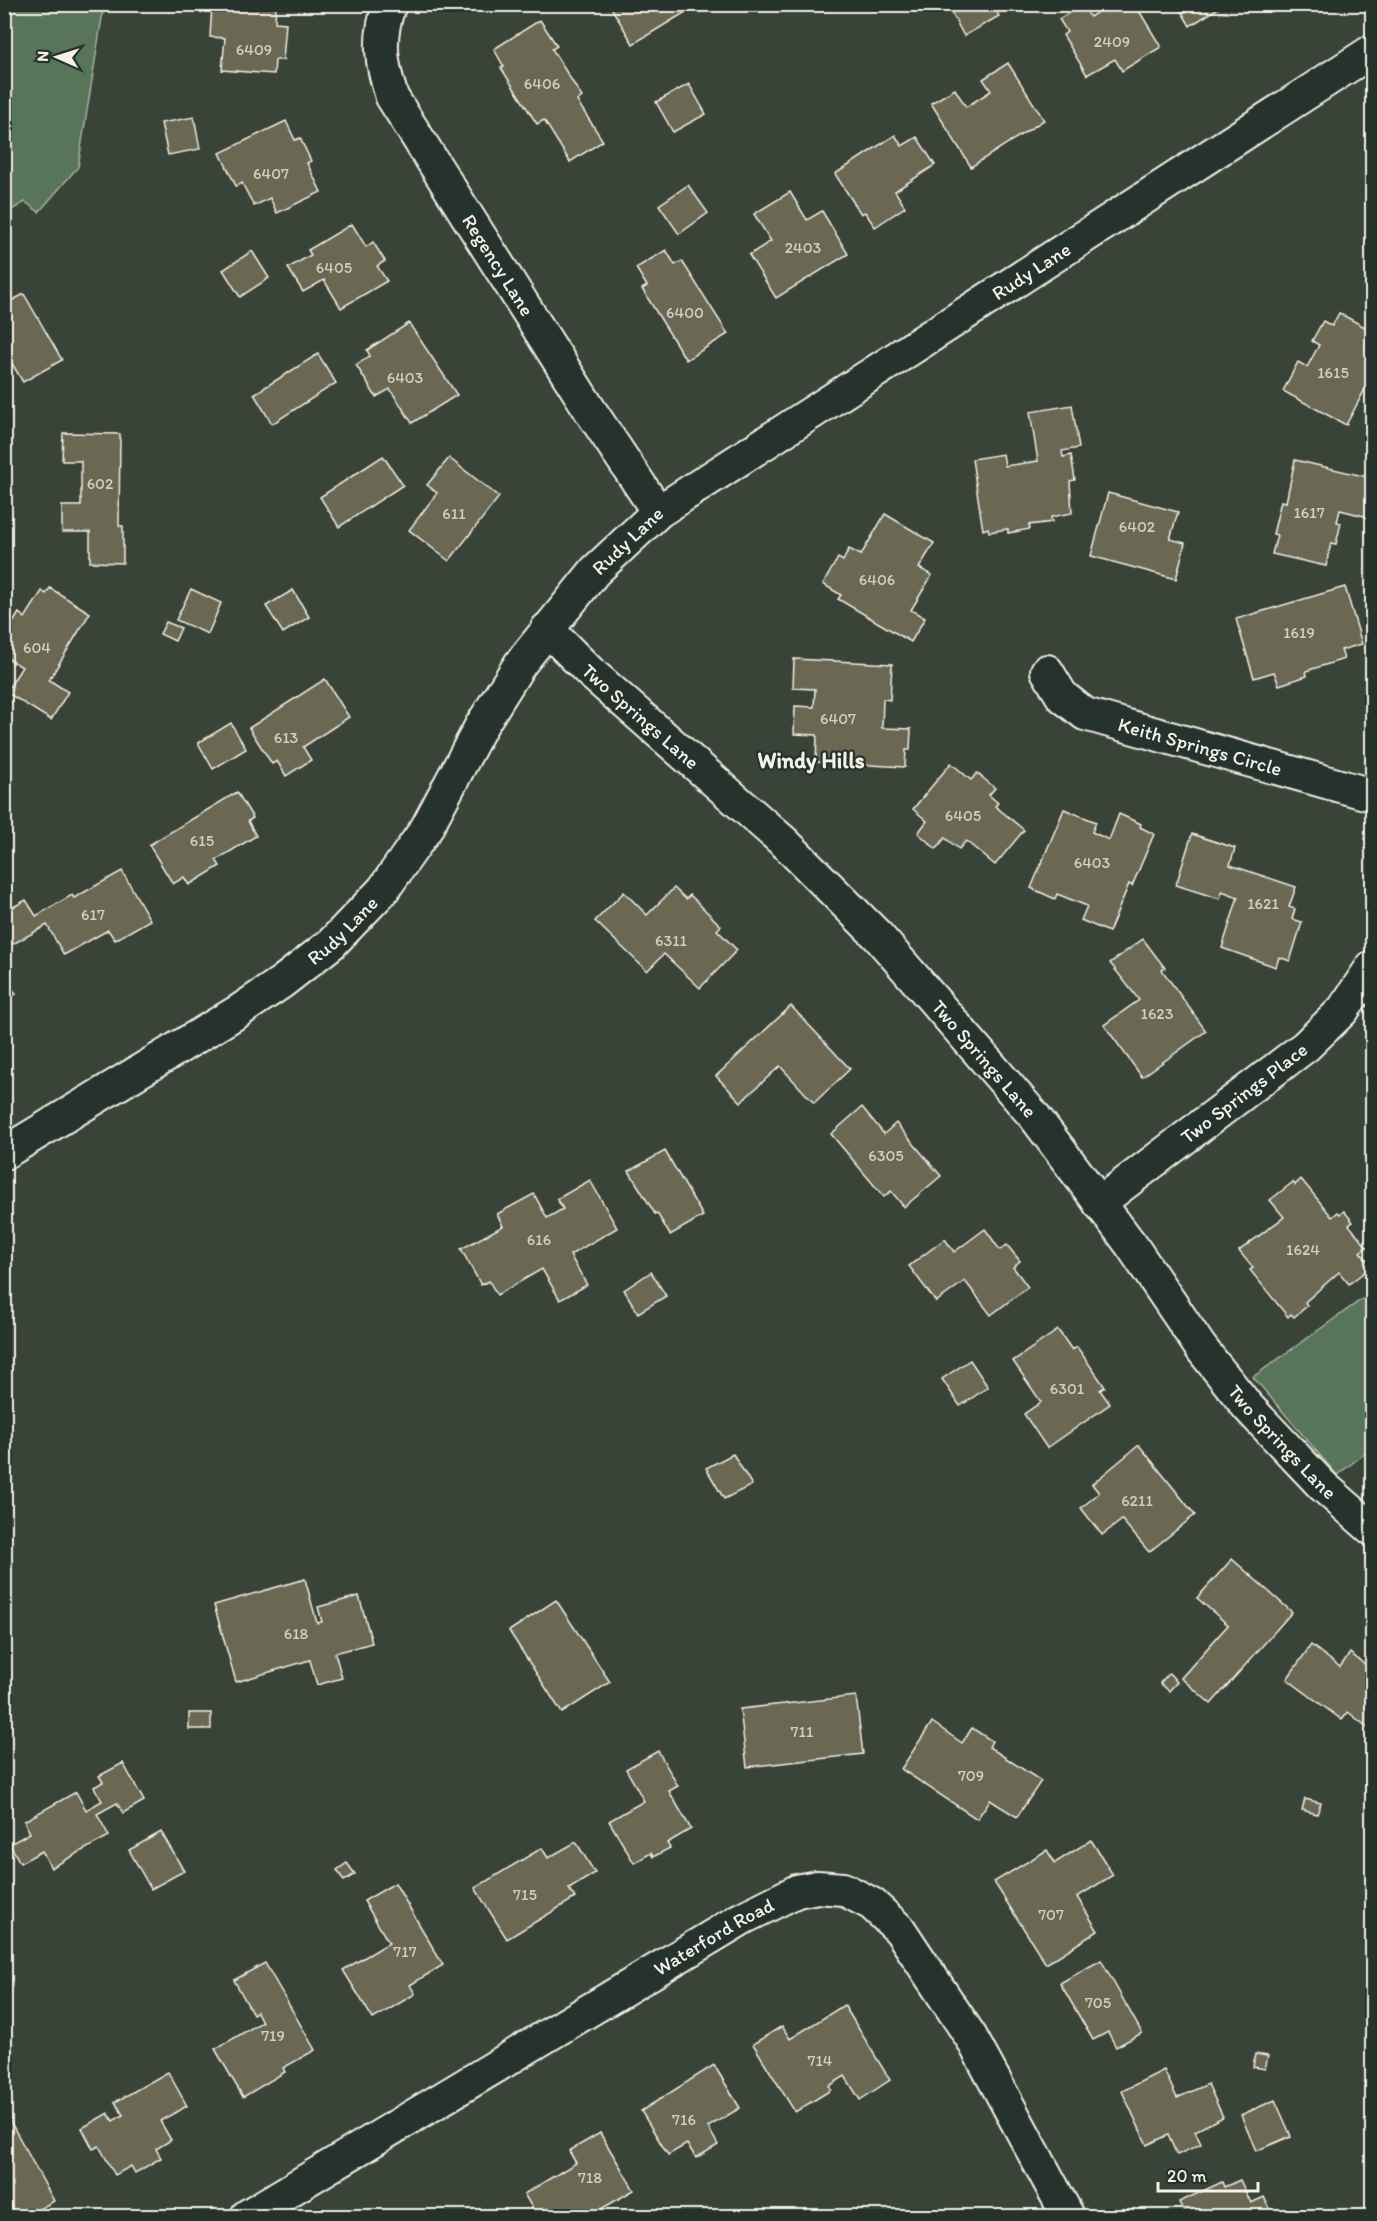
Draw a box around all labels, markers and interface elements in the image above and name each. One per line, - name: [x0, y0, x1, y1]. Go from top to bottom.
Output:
- north arrow: [27, 27, 87, 87]
- house number: 2409: [1094, 32, 1130, 51]
- house number: 6409: [236, 40, 272, 59]
- text: N: [33, 50, 52, 62]
- house number: 6406: [524, 74, 560, 93]
- house number: 6407: [253, 164, 289, 183]
- street label: Regency Lane: [457, 210, 539, 320]
- street label: Rudy Lane: [987, 237, 1075, 305]
- house number: 2403: [785, 238, 822, 257]
- house number: 6405: [316, 258, 352, 277]
- house number: 6400: [666, 303, 704, 322]
- house number: 1615: [1317, 363, 1349, 382]
- house number: 6403: [387, 368, 424, 387]
- house number: 602: [87, 474, 114, 493]
- street label: Rudy Lane: [587, 501, 668, 580]
- house number: 1617: [1293, 503, 1325, 522]
- house number: 611: [442, 504, 466, 523]
- house number: 6402: [1119, 517, 1156, 536]
- house number: 6406: [859, 570, 895, 589]
- house number: 1619: [1283, 623, 1315, 642]
- house number: 604: [23, 638, 51, 657]
- street label: Two Springs Lane: [577, 659, 704, 774]
- house number: 6407: [820, 709, 856, 728]
- street label: Keith Springs Circle: [1115, 712, 1285, 781]
- house number: 613: [274, 728, 299, 747]
- district label: Windy Hills: [757, 747, 865, 774]
- house number: 6405: [945, 806, 981, 825]
- house number: 615: [190, 831, 214, 850]
- house number: 6403: [1074, 853, 1111, 872]
- street label: Rudy Lane: [302, 891, 383, 970]
- house number: 1621: [1247, 894, 1279, 913]
- house number: 617: [81, 905, 105, 924]
- house number: 6311: [655, 931, 688, 950]
- street label: Two Springs Lane: [927, 995, 1042, 1122]
- house number: 1623: [1140, 1004, 1174, 1023]
- street label: Two Springs Place: [1176, 1037, 1312, 1149]
- house number: 6305: [868, 1146, 904, 1165]
- house number: 616: [527, 1230, 551, 1249]
- house number: 1624: [1286, 1240, 1320, 1259]
- house number: 6301: [1050, 1379, 1085, 1398]
- street label: Two Springs Lane: [1223, 1380, 1341, 1504]
- house number: 6211: [1121, 1491, 1153, 1510]
- house number: 618: [284, 1624, 309, 1643]
- house number: 711: [791, 1722, 814, 1741]
- house number: 709: [958, 1766, 984, 1785]
- house number: 715: [513, 1885, 537, 1904]
- street label: Waterford Road: [649, 1892, 778, 1981]
- house number: 707: [1038, 1905, 1064, 1924]
- house number: 717: [393, 1942, 417, 1961]
- house number: 705: [1085, 1993, 1111, 2012]
- house number: 719: [261, 2026, 285, 2045]
- house number: 714: [808, 2051, 833, 2070]
- house number: 716: [672, 2110, 696, 2129]
- scale bar: [1158, 2155, 1258, 2193]
- text: 20 m: [1167, 2165, 1207, 2187]
- house number: 718: [578, 2168, 602, 2187]

